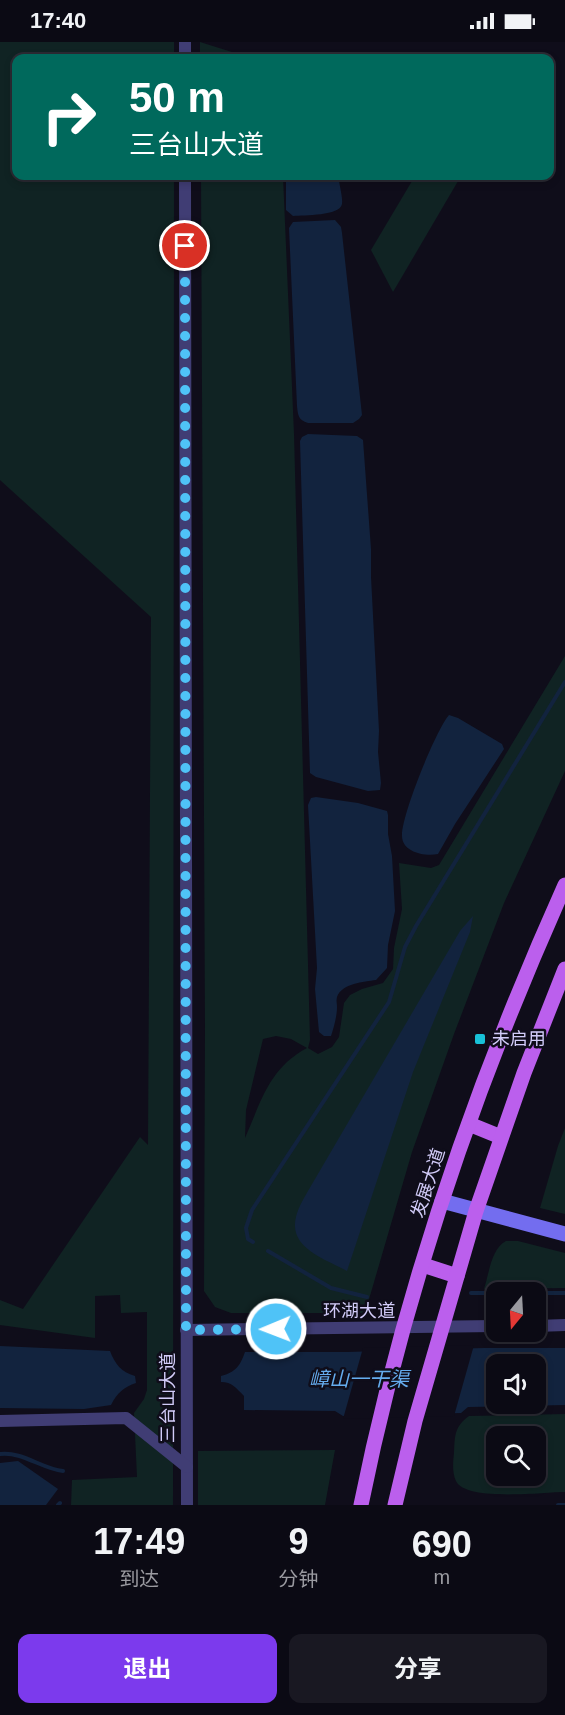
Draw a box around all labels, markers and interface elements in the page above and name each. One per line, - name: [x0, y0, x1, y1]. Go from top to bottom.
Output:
- text: 17:40: [30, 8, 86, 33]
- text: 50 m: [129, 74, 225, 121]
- icon: right: [30, 78, 108, 156]
- text: 三台山大道: [129, 130, 264, 160]
- pin: [159, 220, 210, 271]
- icon: arrive: [168, 229, 201, 262]
- place label: 未启用: [492, 1029, 546, 1049]
- marker: 未启用: [473, 1032, 487, 1046]
- street label: 发展大道: [407, 1146, 449, 1220]
- north arrow: [486, 1282, 546, 1342]
- map controls: [486, 1282, 546, 1486]
- position arrow: [244, 1297, 308, 1361]
- street label: 环湖大道: [323, 1301, 395, 1321]
- street label: 三台山大道: [158, 1353, 178, 1443]
- button: sound: [486, 1354, 546, 1414]
- water label: 嶂山一干渠: [309, 1368, 412, 1390]
- button: search: [486, 1426, 546, 1486]
- text: 17:49: [93, 1521, 185, 1562]
- text: 9: [288, 1521, 309, 1562]
- text: 690: [412, 1524, 472, 1565]
- text: m: [433, 1566, 450, 1588]
- text: 到达: [119, 1568, 159, 1590]
- text: 分钟: [278, 1568, 318, 1590]
- button: 退出: [18, 1634, 277, 1703]
- button: 分享: [289, 1634, 547, 1703]

